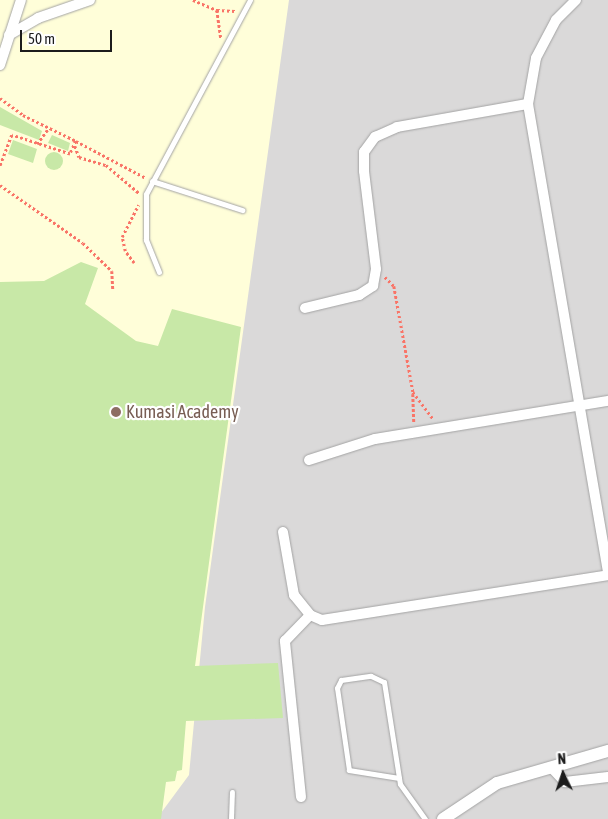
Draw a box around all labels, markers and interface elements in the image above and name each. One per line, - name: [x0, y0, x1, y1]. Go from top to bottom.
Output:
- scale bar: [22, 20, 115, 52]
- text: 50 m: [28, 30, 55, 47]
- place label: Kumasi Academy: [126, 401, 239, 423]
- marker: Kumasi Academy: [110, 406, 122, 418]
- north arrow: [538, 749, 588, 799]
- text: N: [557, 751, 567, 767]

